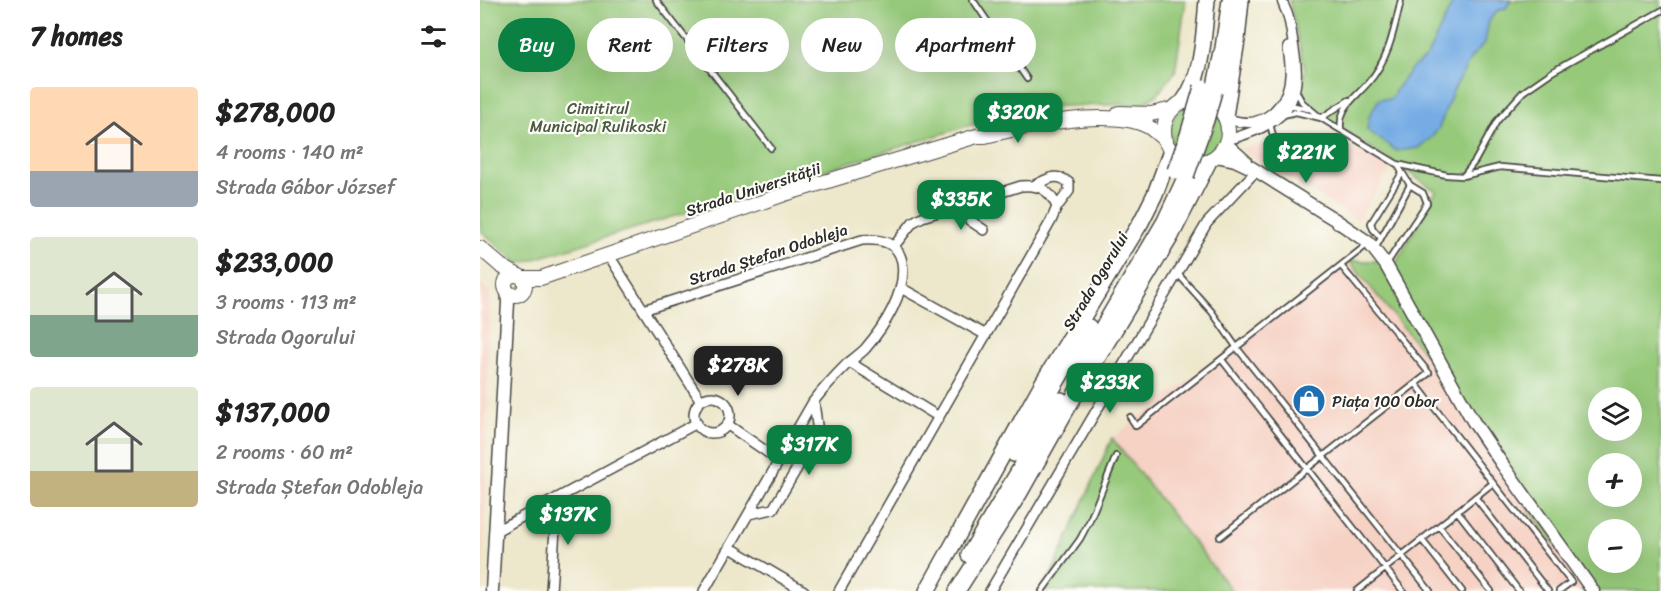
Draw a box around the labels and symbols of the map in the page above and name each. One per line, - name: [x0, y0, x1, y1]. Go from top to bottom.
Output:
- pin: $320K: [976, 93, 1060, 144]
- park label: Cimitirul Municipal Rulikoski: [530, 94, 667, 141]
- pin: $221K: [1264, 133, 1348, 184]
- street label: Strada Universității: [682, 154, 825, 225]
- pin: $335K: [919, 180, 1003, 231]
- street label: Strada Ștefan Odobleja: [685, 215, 851, 294]
- street label: Strada Ogorului: [1054, 226, 1137, 336]
- pin: $278K: [696, 346, 780, 397]
- pin: $233K: [1068, 363, 1152, 414]
- shop icon: Piața 100 Obor: [1291, 383, 1327, 419]
- place label: Piața 100 Obor: [1332, 387, 1440, 416]
- pin: $317K: [767, 425, 851, 476]
- pin: $137K: [526, 495, 610, 546]

